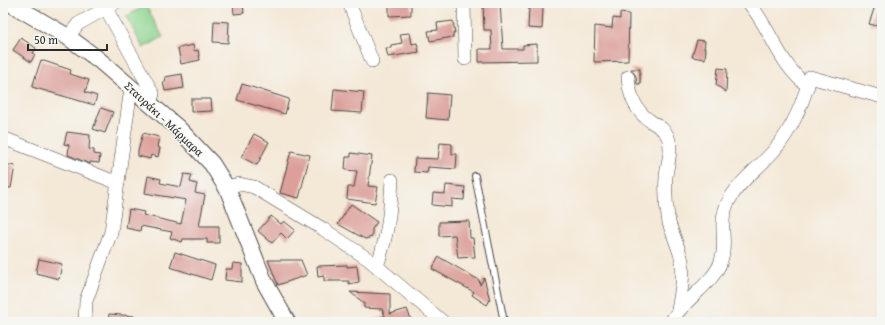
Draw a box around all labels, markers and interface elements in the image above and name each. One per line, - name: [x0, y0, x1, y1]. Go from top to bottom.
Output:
- scale bar: [28, 26, 107, 52]
- text: 50 m: [34, 31, 58, 48]
- street label: Σταυράκι - Μάρμαρα: [121, 77, 208, 160]

